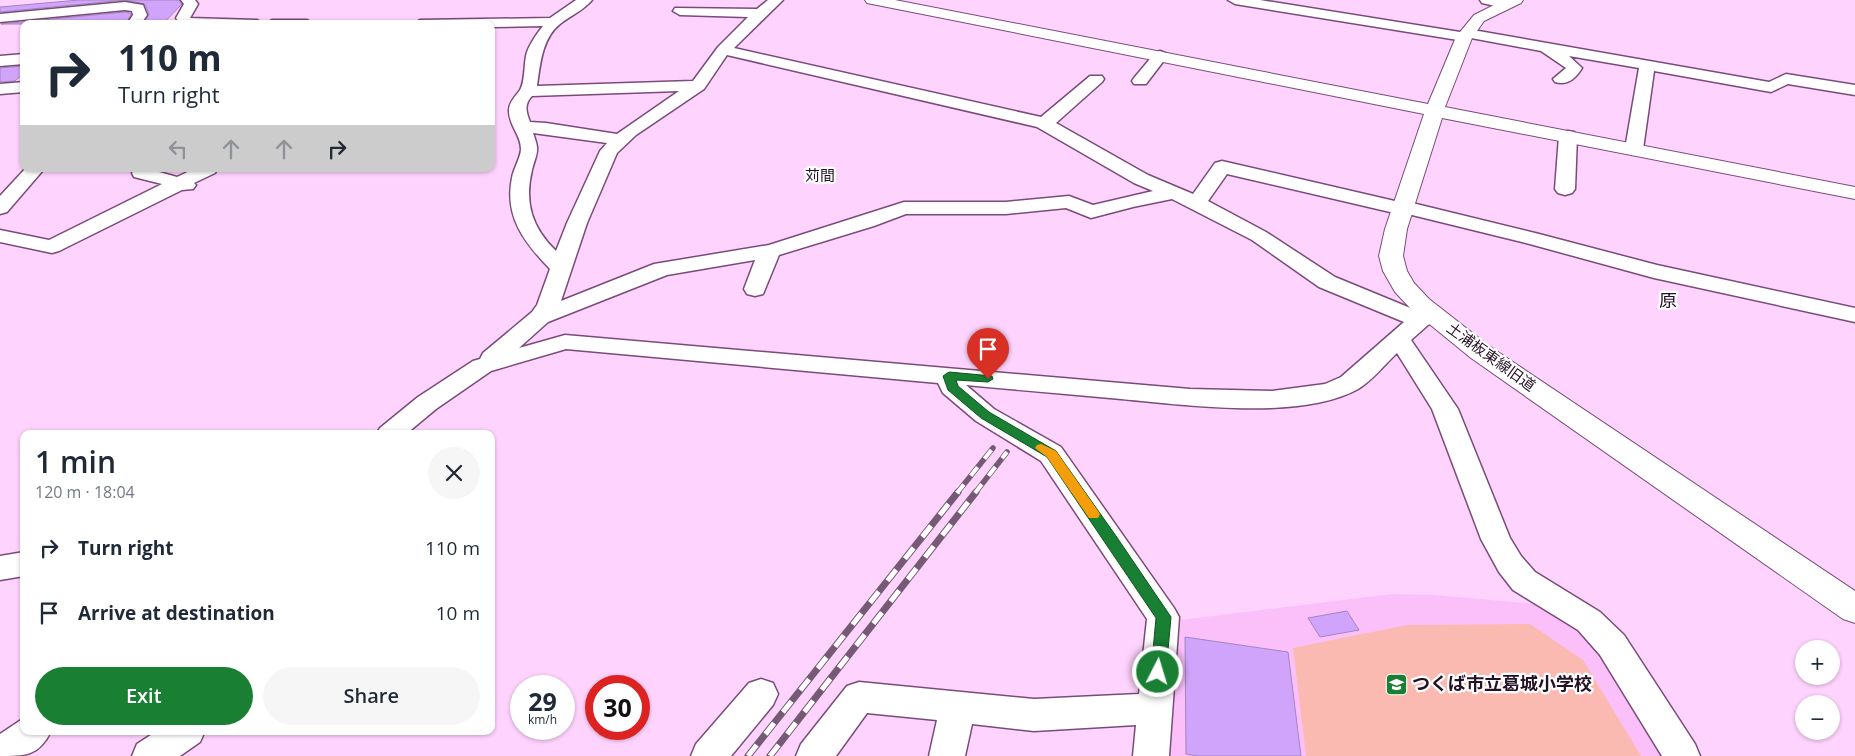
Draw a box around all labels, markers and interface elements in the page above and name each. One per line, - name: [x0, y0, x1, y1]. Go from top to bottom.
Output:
- text: 110 m: [118, 34, 222, 81]
- icon: right: [35, 40, 100, 105]
- text: Turn right: [118, 79, 220, 109]
- icon: left: [164, 135, 192, 163]
- icon: ahead: [217, 135, 245, 163]
- icon: ahead: [270, 135, 298, 163]
- icon: right: [323, 135, 351, 163]
- district label: 苅間: [805, 165, 835, 185]
- district label: 原: [1659, 288, 1677, 312]
- street label: 土浦板東線旧道: [1443, 317, 1540, 395]
- pin: [967, 328, 1009, 379]
- icon: arrive: [974, 335, 1002, 363]
- text: 1 min: [35, 441, 116, 482]
- button: close: [428, 447, 480, 499]
- text: 120 m · 18:04: [35, 481, 135, 503]
- icon: right: [35, 534, 63, 562]
- text: Turn right: [78, 535, 173, 561]
- text: 110 m: [425, 535, 480, 561]
- icon: arrive: [35, 599, 63, 627]
- text: Arrive at destination: [78, 600, 275, 626]
- text: 10 m: [436, 600, 480, 626]
- map controls: [1795, 640, 1840, 740]
- button: +: [1795, 640, 1840, 685]
- position arrow: [1131, 645, 1183, 697]
- button: Exit: [35, 667, 253, 725]
- button: Share: [263, 667, 480, 725]
- place label: つくば市立葛城小学校: [1412, 671, 1592, 695]
- school or university icon: つくば市立葛城小学校: [1384, 672, 1408, 696]
- speed limit sign: 30: [585, 675, 650, 740]
- text: 29: [528, 684, 557, 718]
- button: −: [1795, 695, 1840, 740]
- text: km/h: [528, 711, 557, 728]

